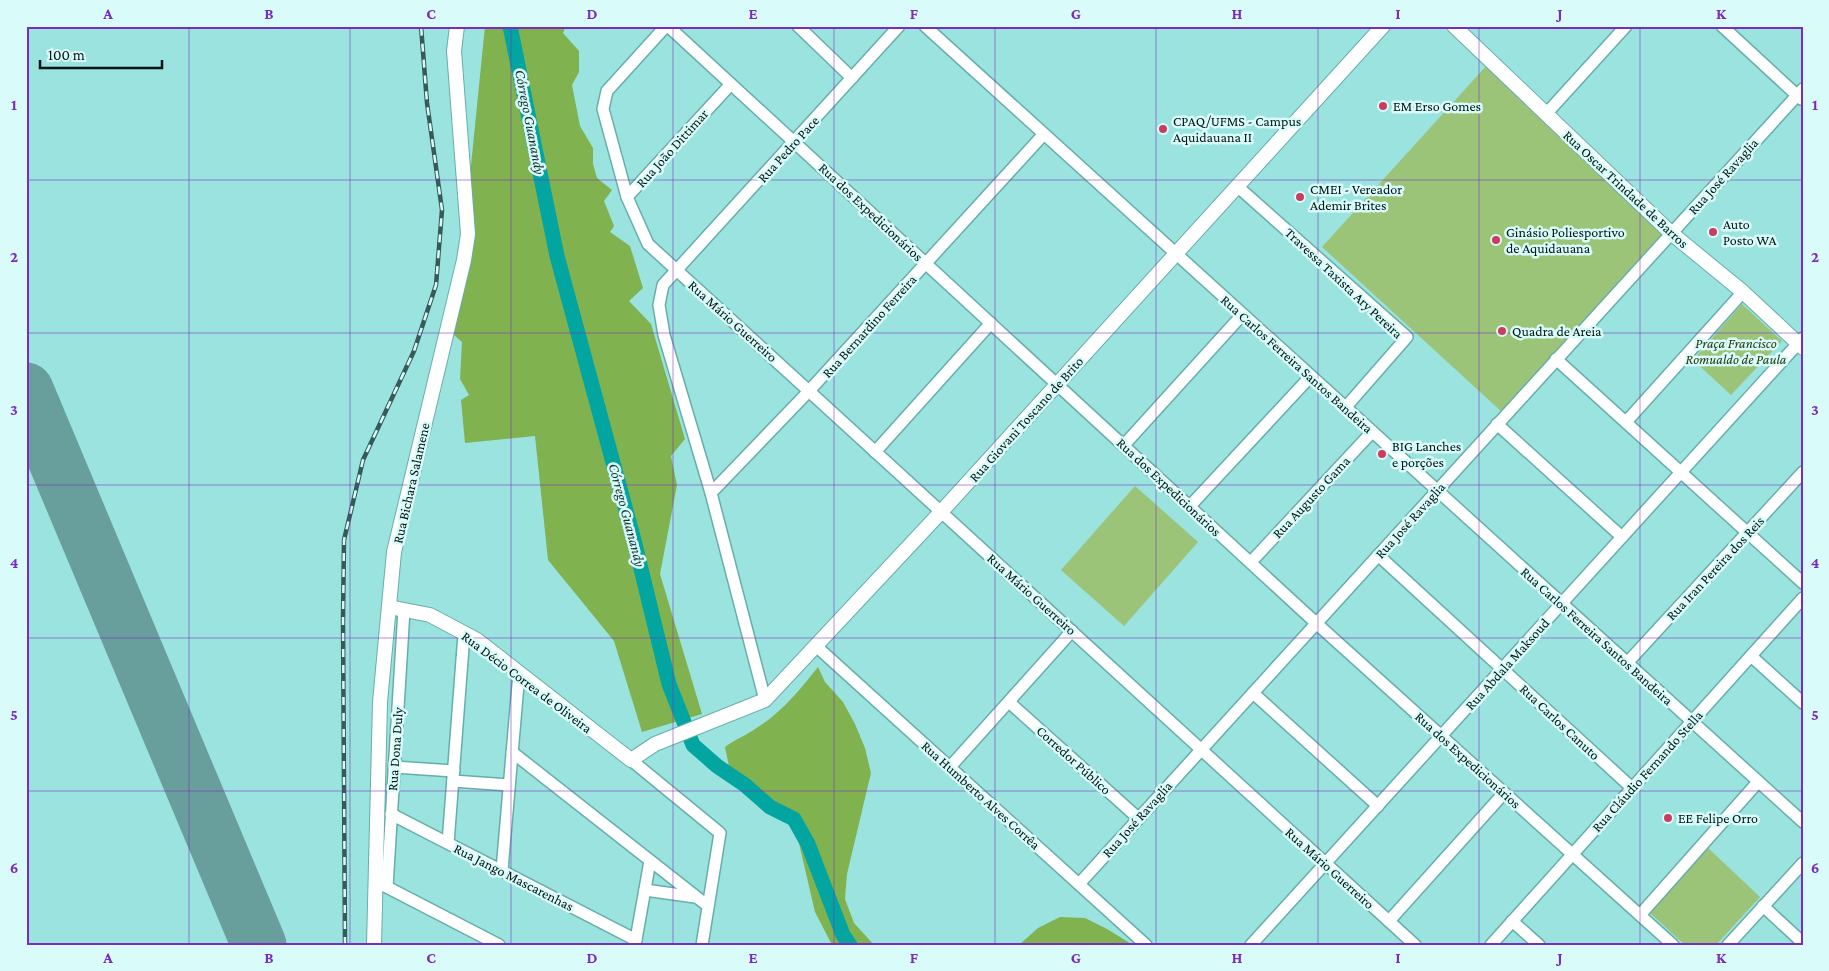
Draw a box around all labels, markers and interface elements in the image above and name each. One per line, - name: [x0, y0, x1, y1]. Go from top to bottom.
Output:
- text: A: [102, 5, 113, 22]
- text: B: [264, 5, 274, 22]
- text: C: [426, 5, 436, 22]
- text: D: [586, 5, 598, 22]
- text: E: [748, 5, 758, 22]
- text: F: [910, 5, 919, 22]
- text: G: [1071, 5, 1081, 22]
- text: H: [1232, 5, 1243, 22]
- text: I: [1395, 5, 1401, 22]
- text: J: [1555, 5, 1563, 22]
- text: K: [1716, 5, 1727, 22]
- scale bar: [40, 38, 162, 70]
- text: 100 m: [48, 47, 85, 63]
- water label: Córrego Guanandy: [511, 68, 548, 176]
- text: 1: [11, 96, 17, 113]
- text: 1: [1812, 96, 1818, 113]
- place label: EM Erso Gomes: [1393, 98, 1481, 114]
- marker: EM Erso Gomes: [1377, 100, 1389, 112]
- street label: Rua João Dittimar: [633, 106, 711, 190]
- street label: Rua Pedro Pace: [754, 112, 822, 186]
- place label: CPAQ/UFMS - Campus Aquidauana II: [1173, 113, 1301, 145]
- marker: CPAQ/UFMS - Campus Aquidauana II: [1157, 123, 1169, 135]
- street label: Rua Oscar Trindade de Barros: [1560, 127, 1692, 251]
- street label: Rua José Ravaglia: [1685, 134, 1762, 217]
- street label: Rua dos Expedicionários: [816, 160, 926, 264]
- place label: CMEI - Vereador Ademir Brites: [1310, 181, 1402, 213]
- marker: CMEI - Vereador Ademir Brites: [1294, 191, 1306, 203]
- place label: Auto Posto WA: [1723, 216, 1777, 248]
- street label: Travessa Taxista Ary Pereira: [1282, 224, 1406, 342]
- place label: Ginásio Poliesportivo de Aquidauana: [1506, 224, 1625, 256]
- marker: Auto Posto WA: [1707, 226, 1719, 238]
- marker: Ginásio Poliesportivo de Aquidauana: [1490, 234, 1502, 246]
- text: 2: [10, 248, 18, 265]
- text: 2: [1811, 248, 1819, 265]
- street label: Rua Bernardino Ferreira: [819, 271, 920, 381]
- street label: Rua Mário Guerreiro: [685, 277, 781, 365]
- street label: Rua Carlos Ferreira Santos Bandeira: [1218, 292, 1377, 437]
- place label: Quadra de Areia: [1512, 323, 1602, 339]
- marker: Quadra de Areia: [1496, 325, 1508, 337]
- park label: Praça Francisco Romualdo de Paula: [1686, 335, 1787, 367]
- street label: Rua Giovani Toscano de Brito: [966, 353, 1087, 485]
- text: 3: [10, 401, 18, 418]
- text: 3: [1811, 401, 1819, 418]
- street label: Rua Bichara Salamene: [389, 421, 433, 545]
- street label: Rua dos Expedicionários: [1114, 435, 1224, 539]
- place label: BIG Lanches e porções: [1392, 438, 1461, 470]
- marker: BIG Lanches e porções: [1376, 448, 1388, 460]
- street label: Rua Augusto Gama: [1269, 452, 1353, 541]
- water label: Córrego Guanandy: [605, 462, 649, 569]
- street label: Rua José Ravaglia: [1372, 478, 1449, 561]
- street label: Rua Iran Pereira dos Reis: [1663, 513, 1767, 623]
- street label: Rua Mário Guerreiro: [984, 550, 1080, 638]
- text: 4: [10, 554, 19, 571]
- text: 4: [1811, 554, 1820, 571]
- street label: Rua Carlos Ferreira Santos Bandeira: [1518, 564, 1677, 709]
- street label: Rua Abdala Maksoud: [1462, 614, 1553, 713]
- street label: Rua Décio Correa de Oliveira: [459, 628, 596, 737]
- street label: Rua Carlos Canuto: [1517, 681, 1603, 763]
- text: 5: [10, 706, 18, 723]
- street label: Rua Dona Duly: [384, 706, 406, 791]
- text: 5: [1811, 706, 1819, 723]
- street label: Rua Cláudio Fernando Stella: [1588, 707, 1706, 835]
- street label: Rua dos Expedicionários: [1412, 708, 1524, 812]
- street label: Corredor Público: [1034, 722, 1115, 798]
- street label: Rua Humberto Alves Corrêa: [918, 738, 1044, 853]
- street label: Rua José Ravaglia: [1099, 777, 1176, 860]
- place label: EE Felipe Orro: [1678, 810, 1758, 826]
- marker: EE Felipe Orro: [1662, 812, 1674, 824]
- street label: Rua Mário Guerreiro: [1282, 824, 1378, 912]
- street label: Rua Jango Mascarenhas: [451, 840, 577, 914]
- text: 6: [10, 859, 18, 876]
- text: 6: [1811, 859, 1819, 876]
- text: A: [102, 949, 113, 966]
- text: B: [264, 949, 274, 966]
- text: C: [426, 949, 436, 966]
- text: D: [586, 949, 598, 966]
- text: E: [748, 949, 758, 966]
- text: F: [910, 949, 919, 966]
- text: G: [1071, 949, 1081, 966]
- text: H: [1232, 949, 1243, 966]
- text: I: [1395, 949, 1401, 966]
- text: J: [1555, 949, 1563, 966]
- text: K: [1716, 949, 1727, 966]

